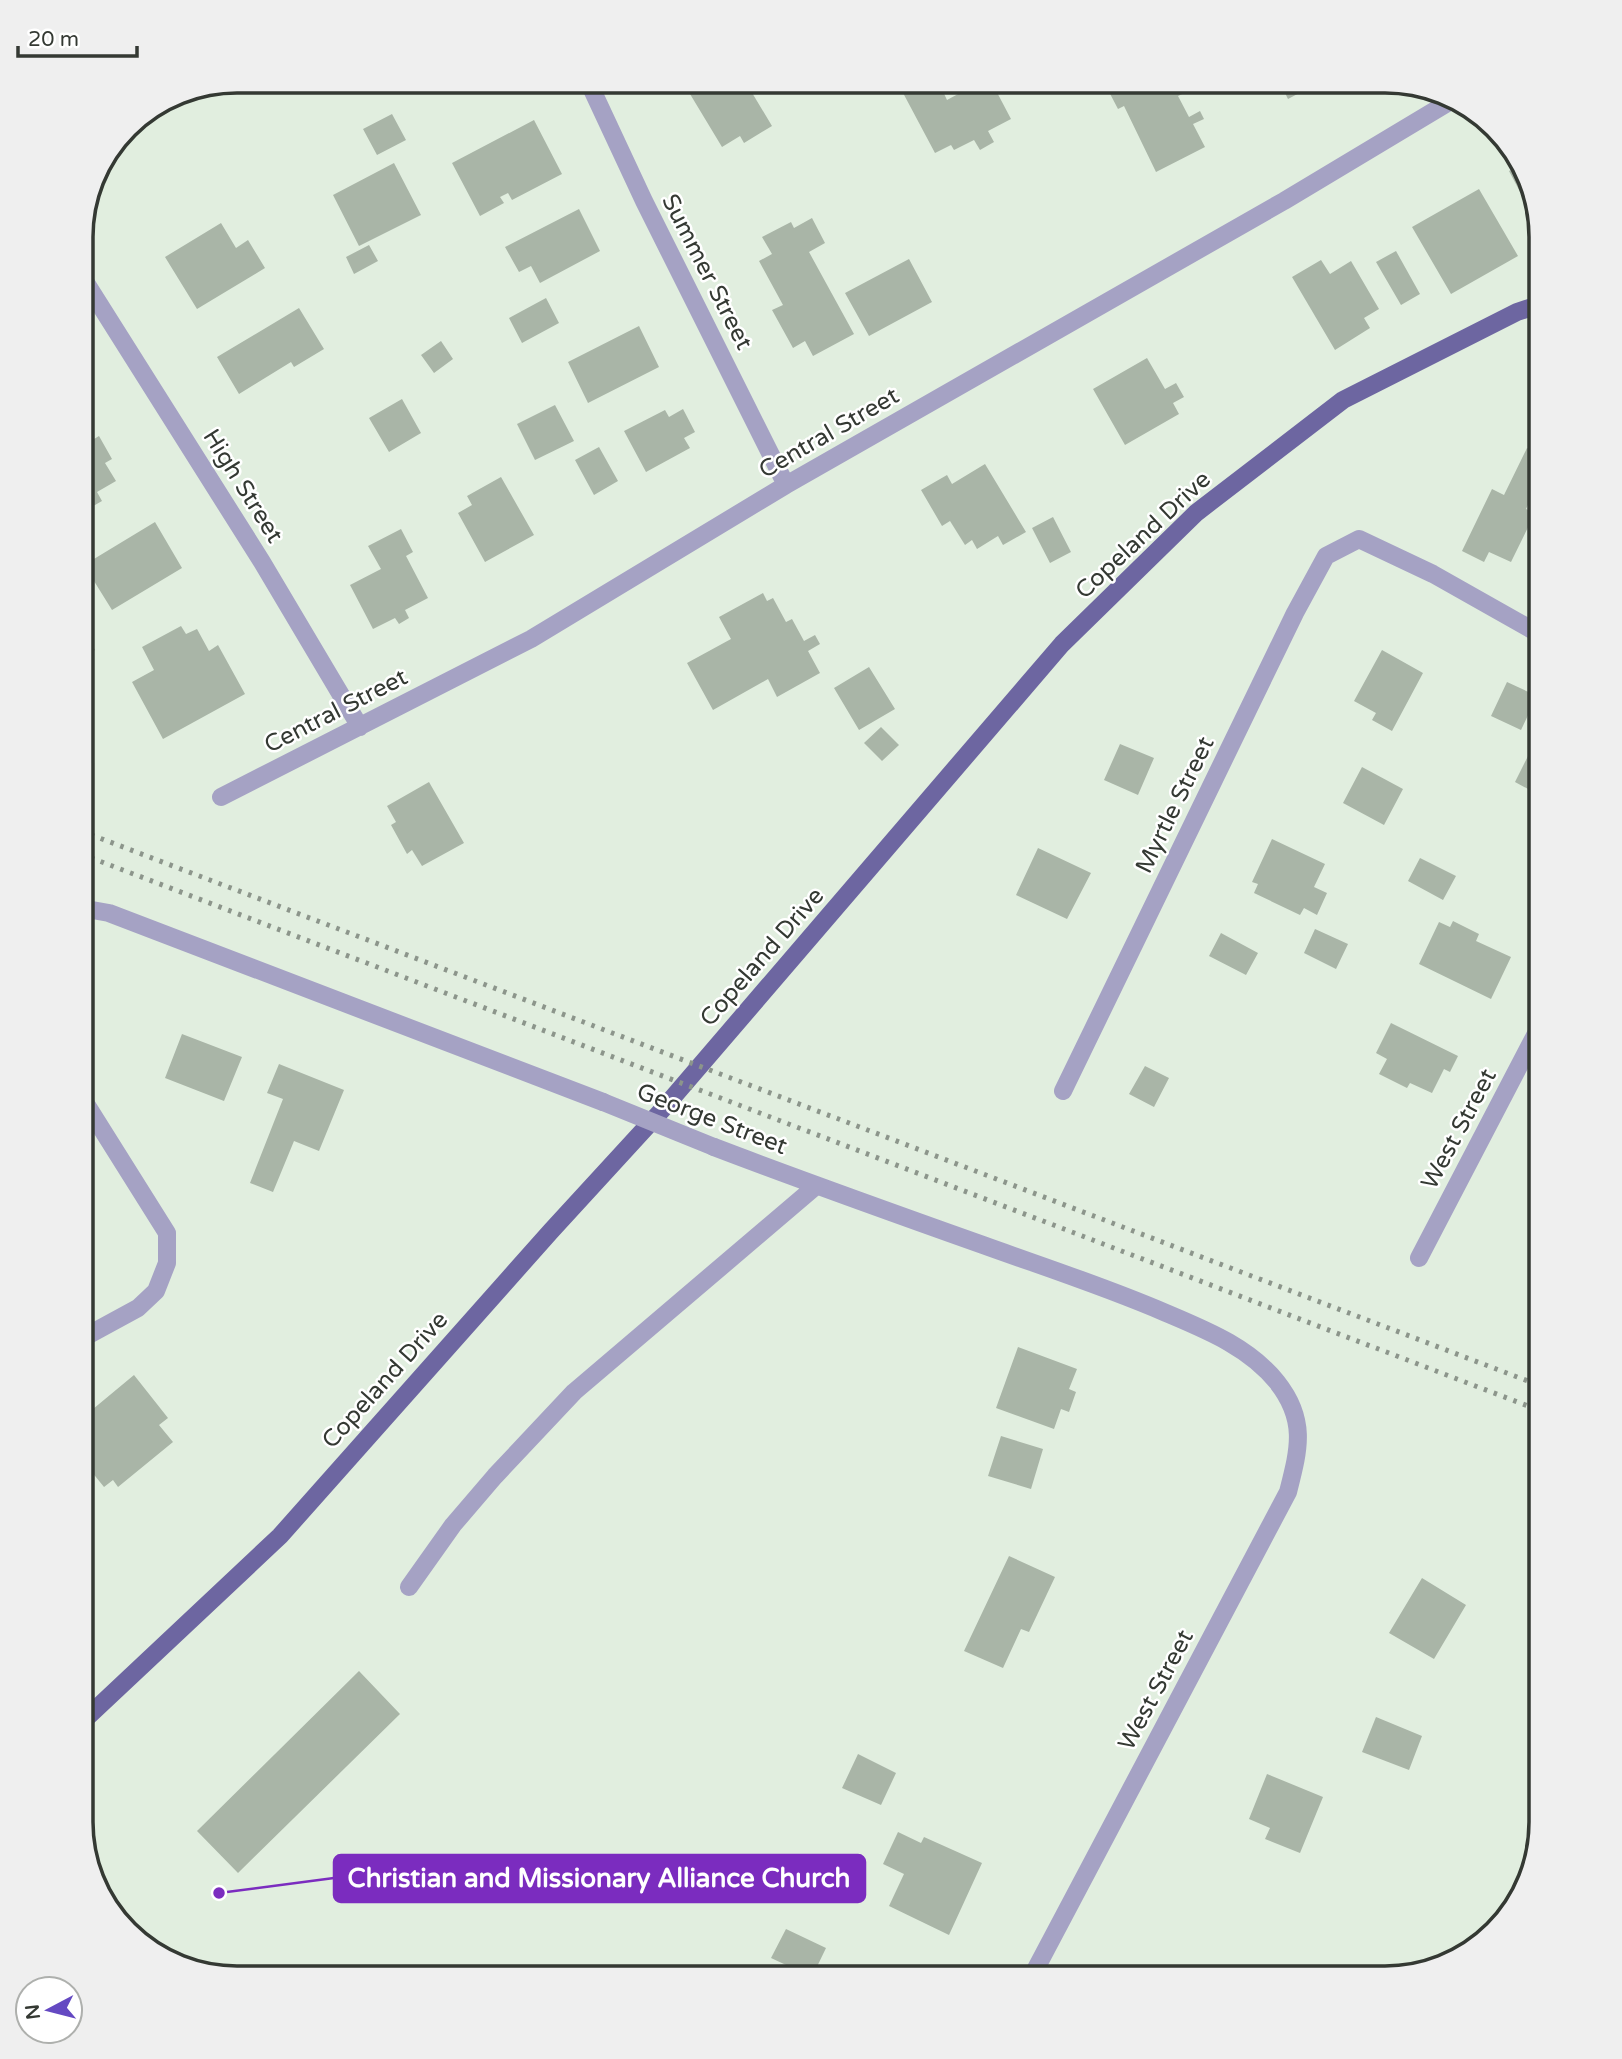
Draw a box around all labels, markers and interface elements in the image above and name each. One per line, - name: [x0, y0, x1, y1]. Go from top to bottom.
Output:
- scale bar: [18, 14, 136, 58]
- text: 20 m: [28, 27, 79, 52]
- street label: Summer Street: [655, 189, 759, 355]
- street label: Central Street: [754, 381, 904, 485]
- street label: High Street: [197, 424, 289, 548]
- street label: Copeland Drive: [1069, 465, 1217, 605]
- street label: Central Street: [260, 662, 412, 760]
- street label: Myrtle Street: [1129, 732, 1221, 878]
- street label: Copeland Drive: [694, 882, 830, 1032]
- street label: West Street: [1415, 1064, 1503, 1194]
- street label: George Street: [633, 1077, 791, 1161]
- street label: Copeland Drive: [316, 1306, 454, 1454]
- street label: West Street: [1112, 1625, 1200, 1755]
- callout: Christian and Missionary Alliance Church: [334, 1855, 865, 1902]
- text: Christian and Missionary Alliance Church: [348, 1863, 850, 1894]
- north arrow: [14, 1975, 84, 2045]
- text: N: [21, 2003, 45, 2021]

